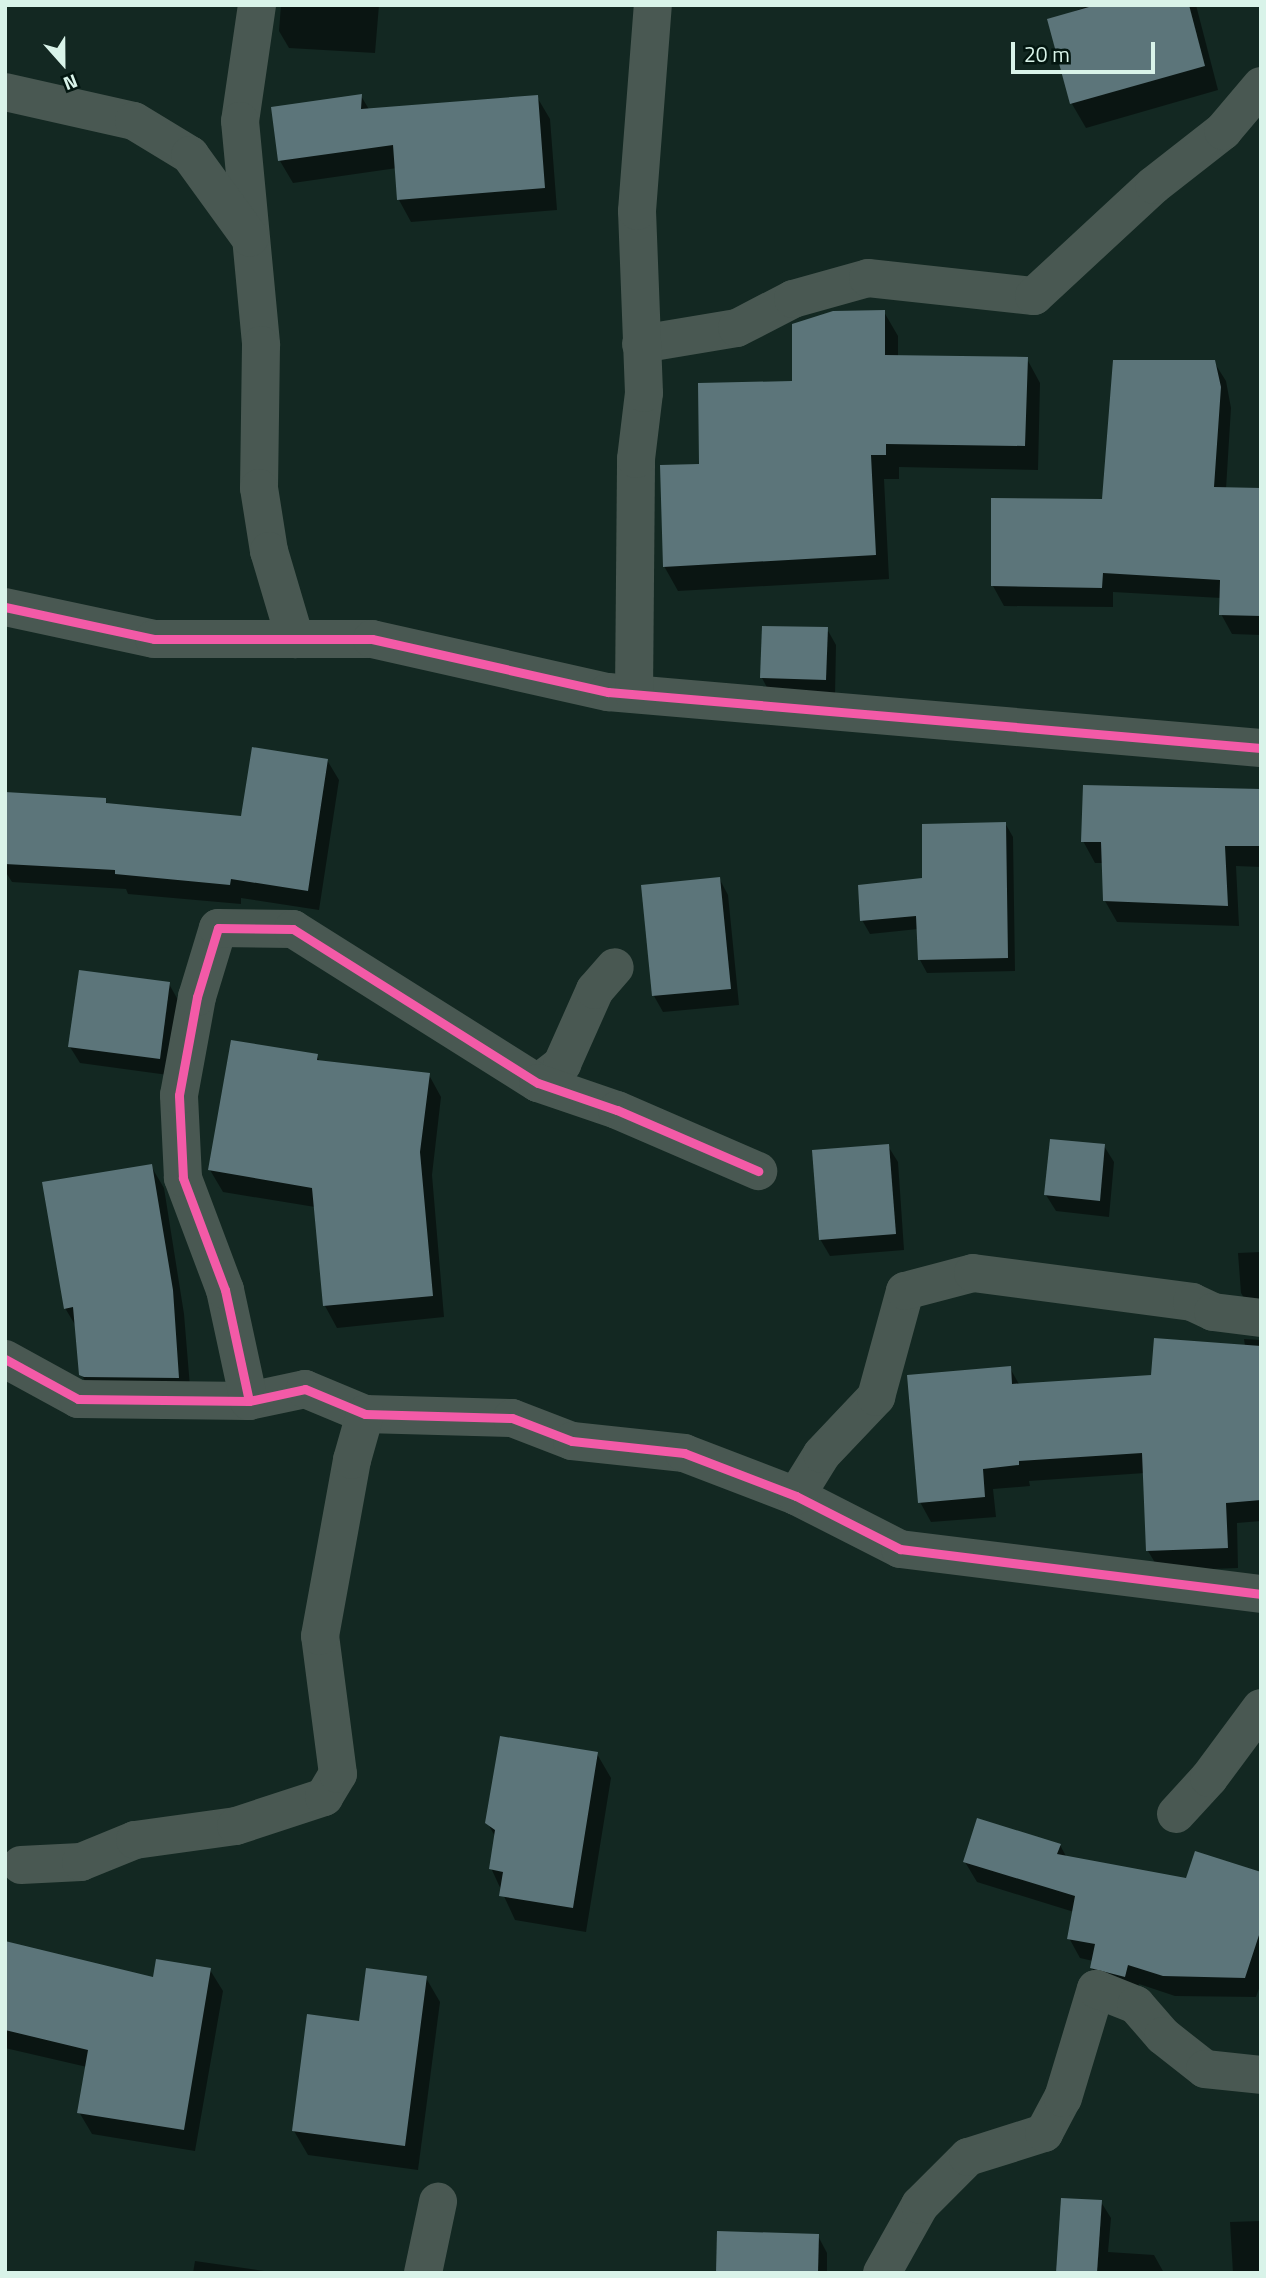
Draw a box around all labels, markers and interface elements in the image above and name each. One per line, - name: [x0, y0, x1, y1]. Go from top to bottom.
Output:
- north arrow: [28, 28, 98, 98]
- scale bar: [1014, 28, 1158, 72]
- text: 20 m: [1024, 38, 1070, 70]
- text: N: [59, 67, 82, 99]

